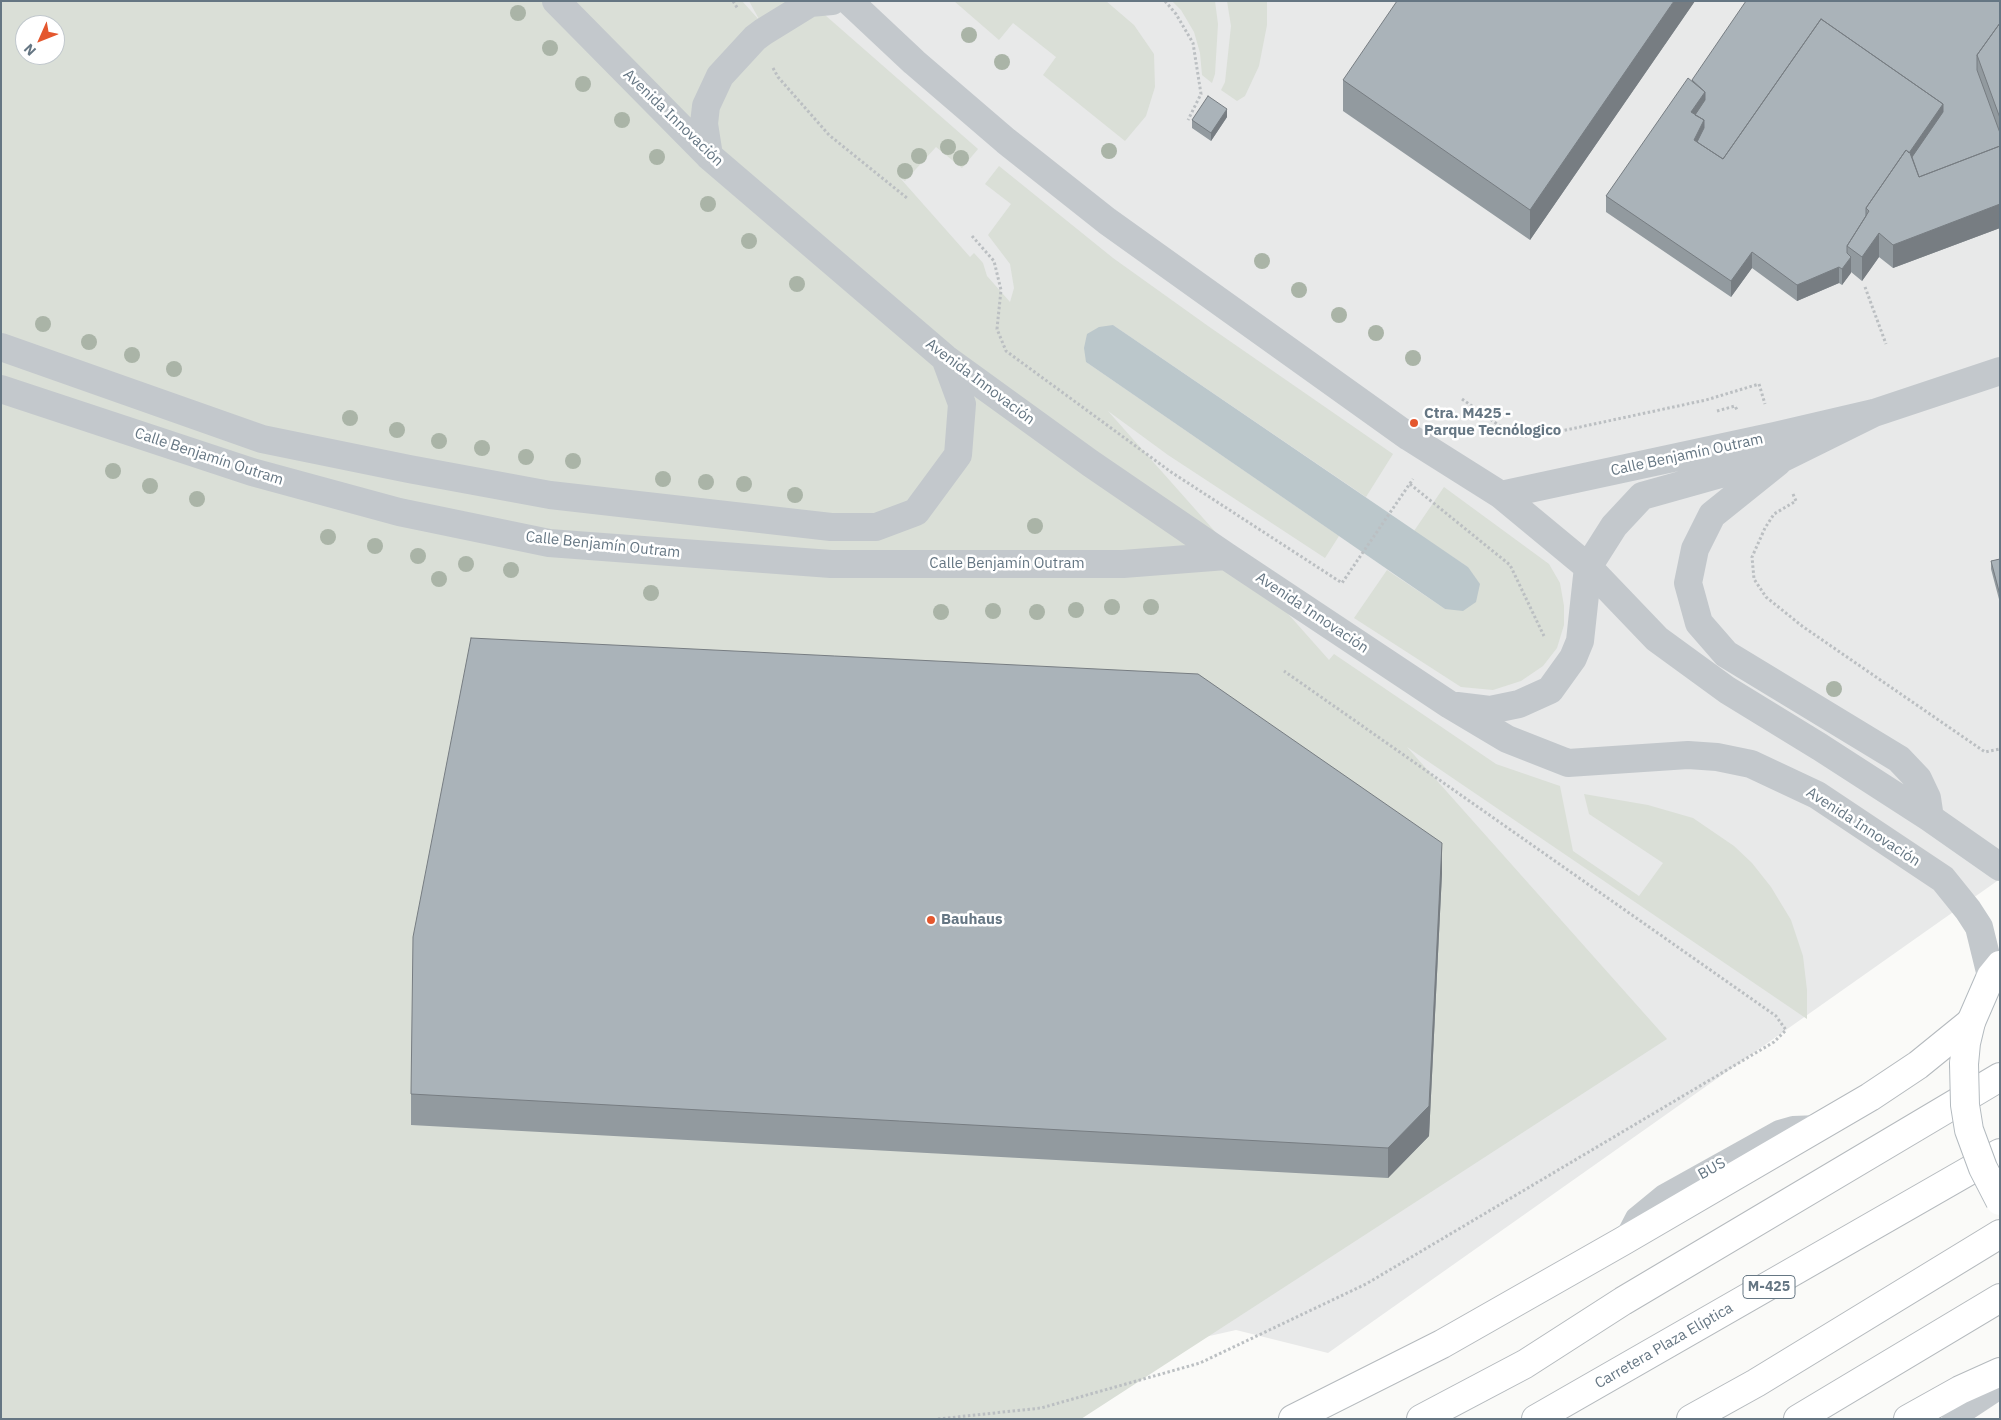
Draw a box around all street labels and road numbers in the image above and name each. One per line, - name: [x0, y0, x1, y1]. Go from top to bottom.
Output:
- street label: Avenida Innovación: [619, 66, 727, 170]
- street label: Avenida Innovación: [922, 335, 1038, 429]
- street label: Calle Benjamín Outram: [132, 424, 286, 490]
- street label: Calle Benjamín Outram: [1609, 430, 1765, 480]
- street label: Calle Benjamín Outram: [525, 528, 681, 562]
- street label: Calle Benjamín Outram: [929, 555, 1085, 573]
- street label: Avenida Innovación: [1252, 569, 1372, 657]
- street label: Avenida Innovación: [1803, 783, 1923, 871]
- street label: BUS: [1695, 1154, 1729, 1184]
- road number: M-425: [1743, 1275, 1795, 1298]
- street label: Carretera Plaza Elíptica: [1592, 1299, 1736, 1393]

